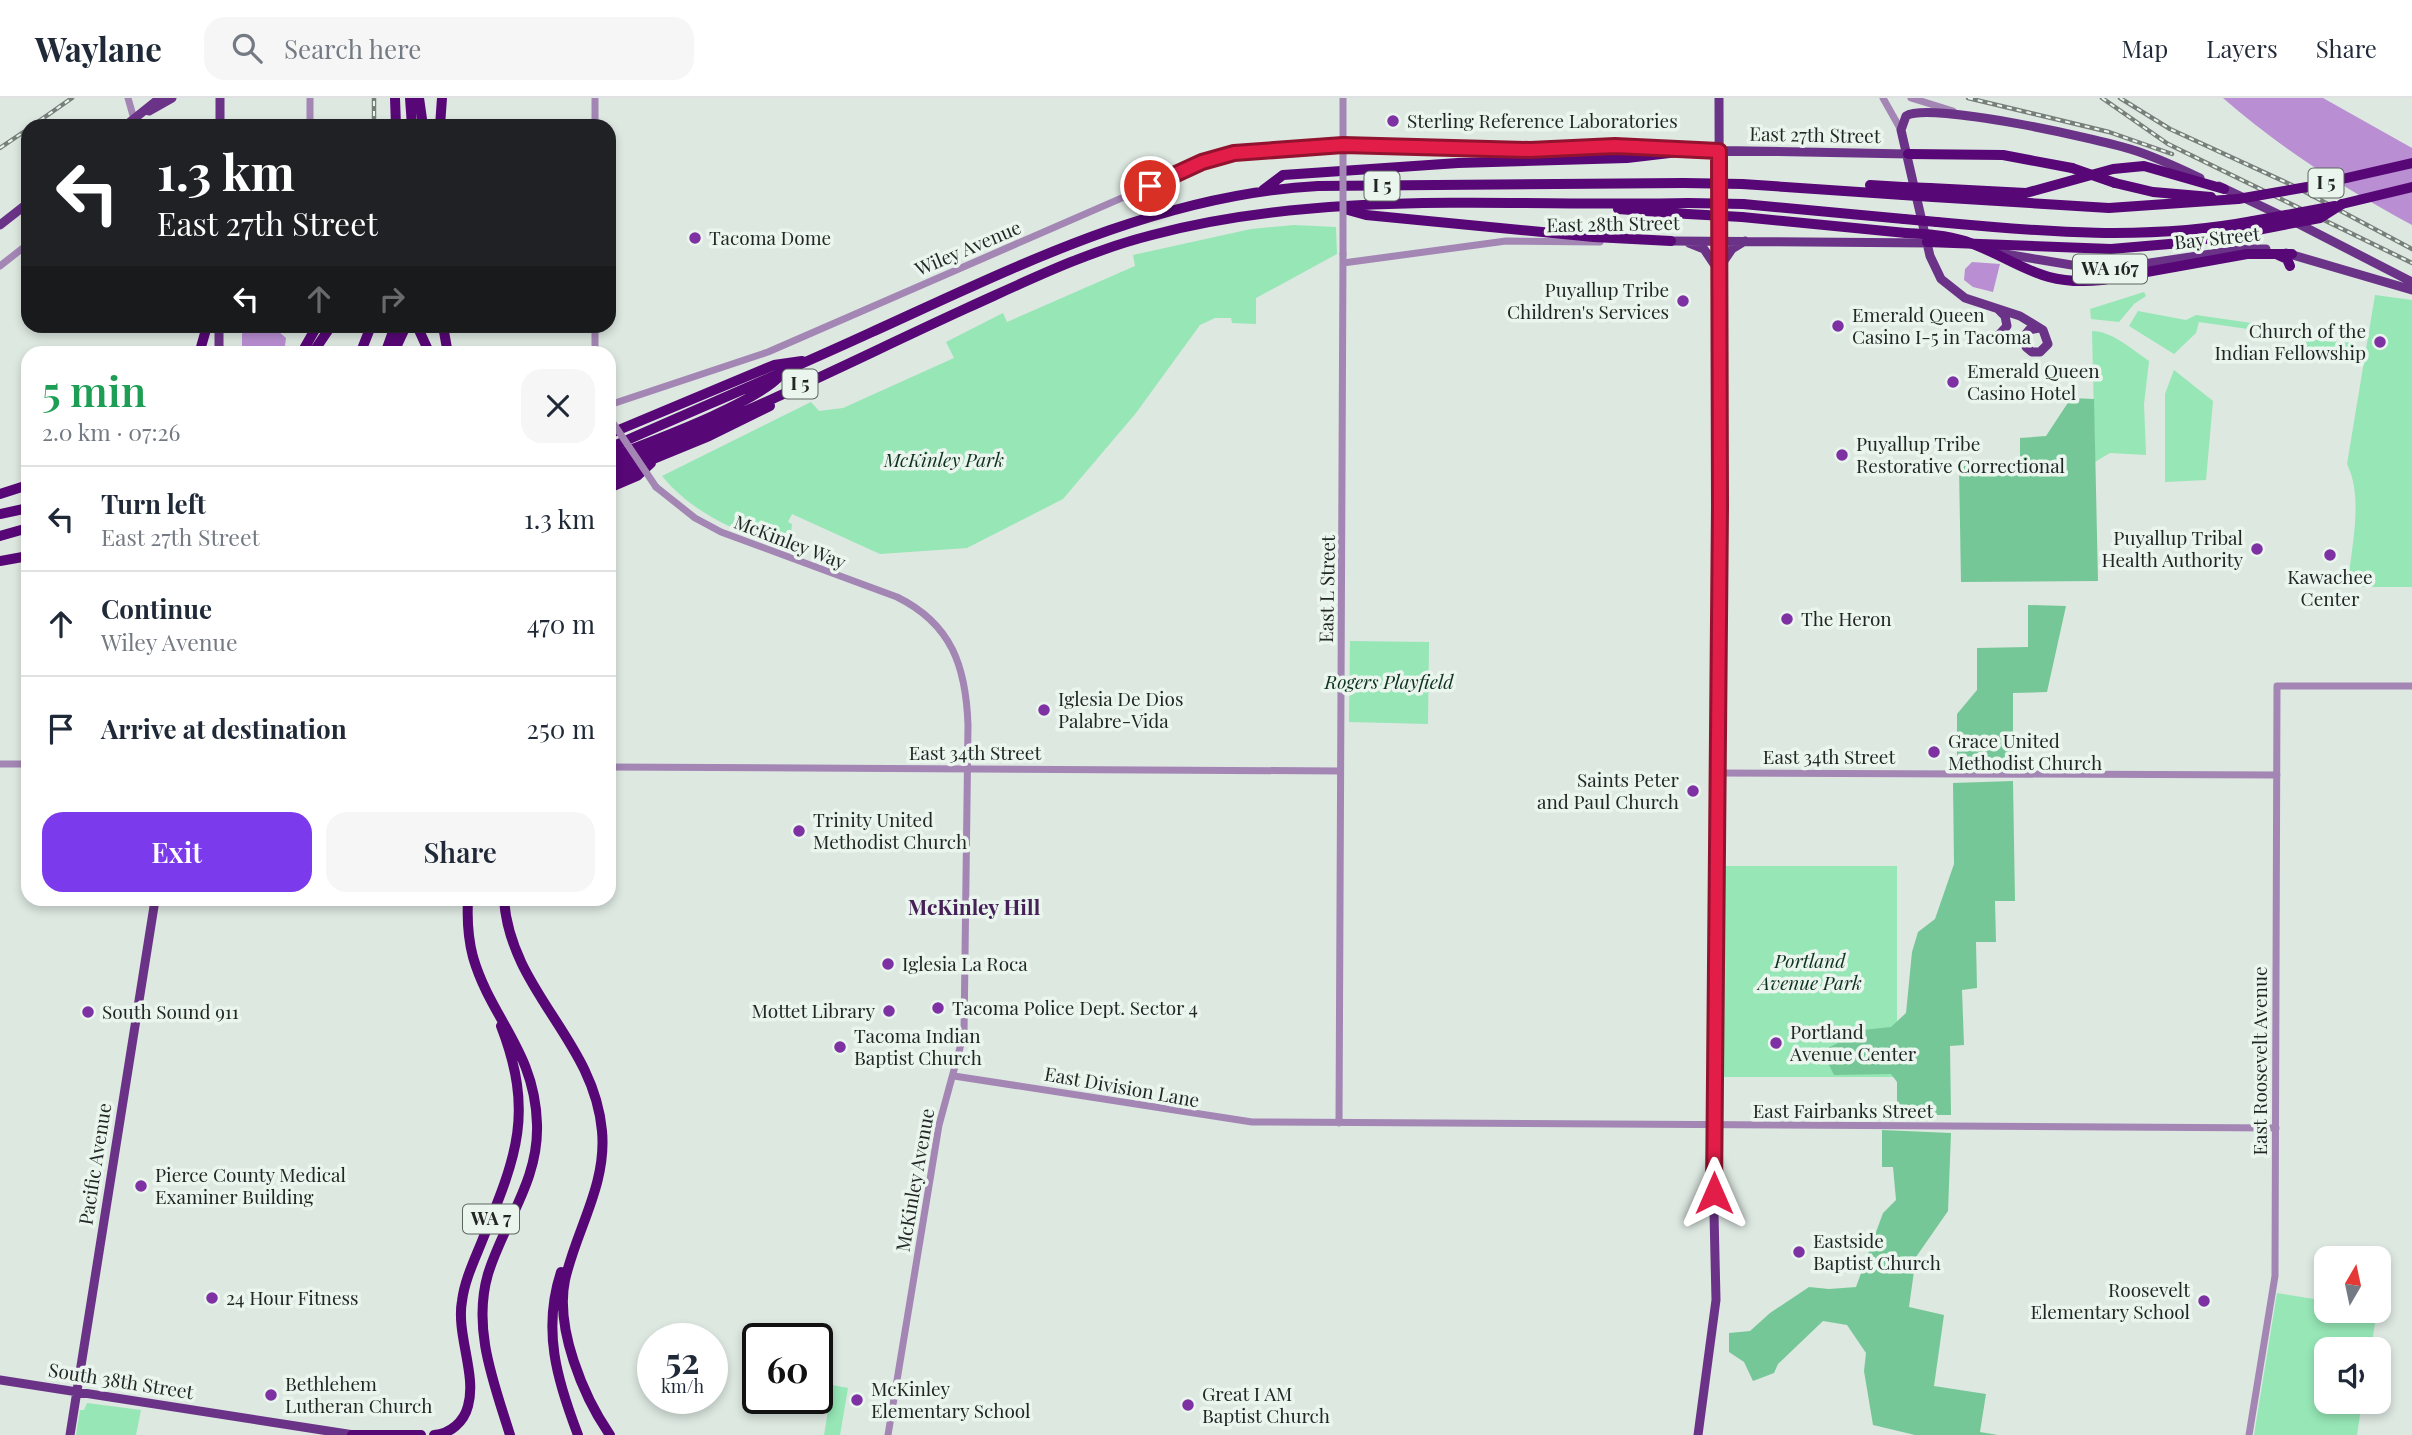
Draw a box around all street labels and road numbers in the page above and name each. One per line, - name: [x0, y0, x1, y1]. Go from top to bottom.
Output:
- street label: East 27th Street: [1749, 120, 1881, 148]
- road number: I 5: [2308, 168, 2344, 198]
- road number: I 5: [1364, 172, 1400, 200]
- street label: East 28th Street: [1546, 209, 1680, 237]
- street label: Wiley Avenue: [910, 213, 1025, 281]
- street label: Bay Street: [2173, 220, 2261, 254]
- road number: WA 167: [2073, 254, 2147, 284]
- road number: I 5: [782, 370, 818, 398]
- street label: McKinley Way: [731, 508, 850, 574]
- street label: East L Street: [1312, 535, 1340, 643]
- street label: East 34th Street: [909, 739, 1041, 765]
- street label: East 34th Street: [1763, 743, 1895, 769]
- street label: East Roosevelt Avenue: [2246, 966, 2272, 1156]
- street label: East Division Lane: [1043, 1060, 1202, 1112]
- street label: East Fairbanks Street: [1753, 1097, 1934, 1123]
- street label: Pacific Avenue: [72, 1101, 116, 1227]
- street label: McKinley Avenue: [889, 1106, 939, 1254]
- road number: WA 7: [463, 1204, 519, 1234]
- street label: South 38th Street: [47, 1356, 196, 1404]

